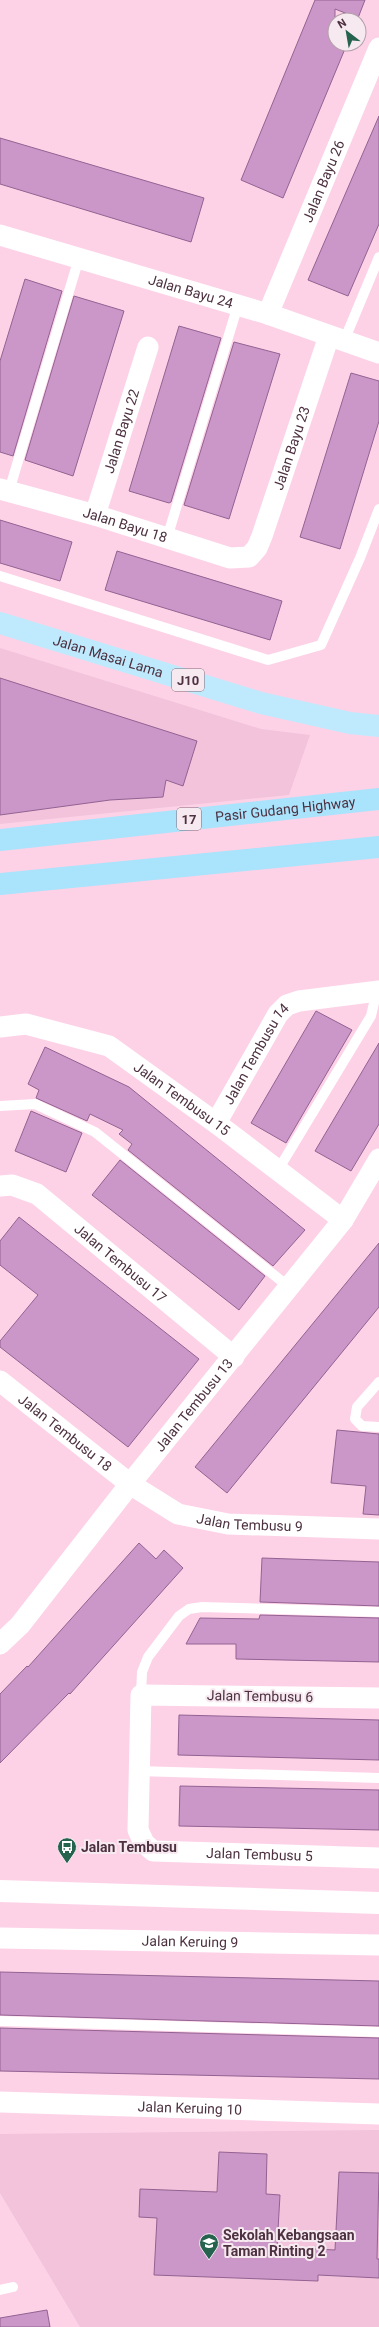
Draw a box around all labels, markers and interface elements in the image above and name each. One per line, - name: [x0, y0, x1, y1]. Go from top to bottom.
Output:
- north arrow: [327, 12, 367, 52]
- text: N: [335, 16, 349, 31]
- street label: Jalan Bayu 26: [299, 138, 348, 225]
- street label: Jalan Bayu 24: [147, 271, 235, 311]
- street label: Jalan Bayu 22: [101, 387, 142, 475]
- street label: Jalan Bayu 23: [270, 404, 313, 492]
- street label: Jalan Bayu 18: [81, 504, 169, 545]
- street label: Jalan Masai Lama: [51, 632, 165, 681]
- road number: J10: [172, 669, 204, 691]
- street label: Pasir Gudang Highway: [214, 794, 357, 825]
- road number: 17: [177, 808, 201, 830]
- street label: Jalan Tembusu 14: [220, 1000, 292, 1107]
- street label: Jalan Tembusu 15: [131, 1059, 233, 1139]
- street label: Jalan Tembusu 17: [71, 1220, 170, 1306]
- street label: Jalan Tembusu 13: [152, 1355, 236, 1455]
- street label: Jalan Tembusu 18: [15, 1391, 115, 1474]
- street label: Jalan Tembusu 9: [195, 1510, 303, 1534]
- street label: Jalan Tembusu 6: [207, 1687, 314, 1705]
- bus stop icon: Jalan Tembusu: [56, 1836, 78, 1864]
- place label: Jalan Tembusu: [81, 1839, 177, 1855]
- street label: Jalan Tembusu 5: [206, 1845, 313, 1864]
- street label: Jalan Keruing 9: [142, 1933, 238, 1950]
- street label: Jalan Keruing 10: [137, 2098, 242, 2118]
- place label: Sekolah Kebangsaan Taman Rinting 2: [223, 2227, 355, 2259]
- school or university icon: Sekolah Kebangsaan Taman Rinting 2: [198, 2232, 220, 2260]

